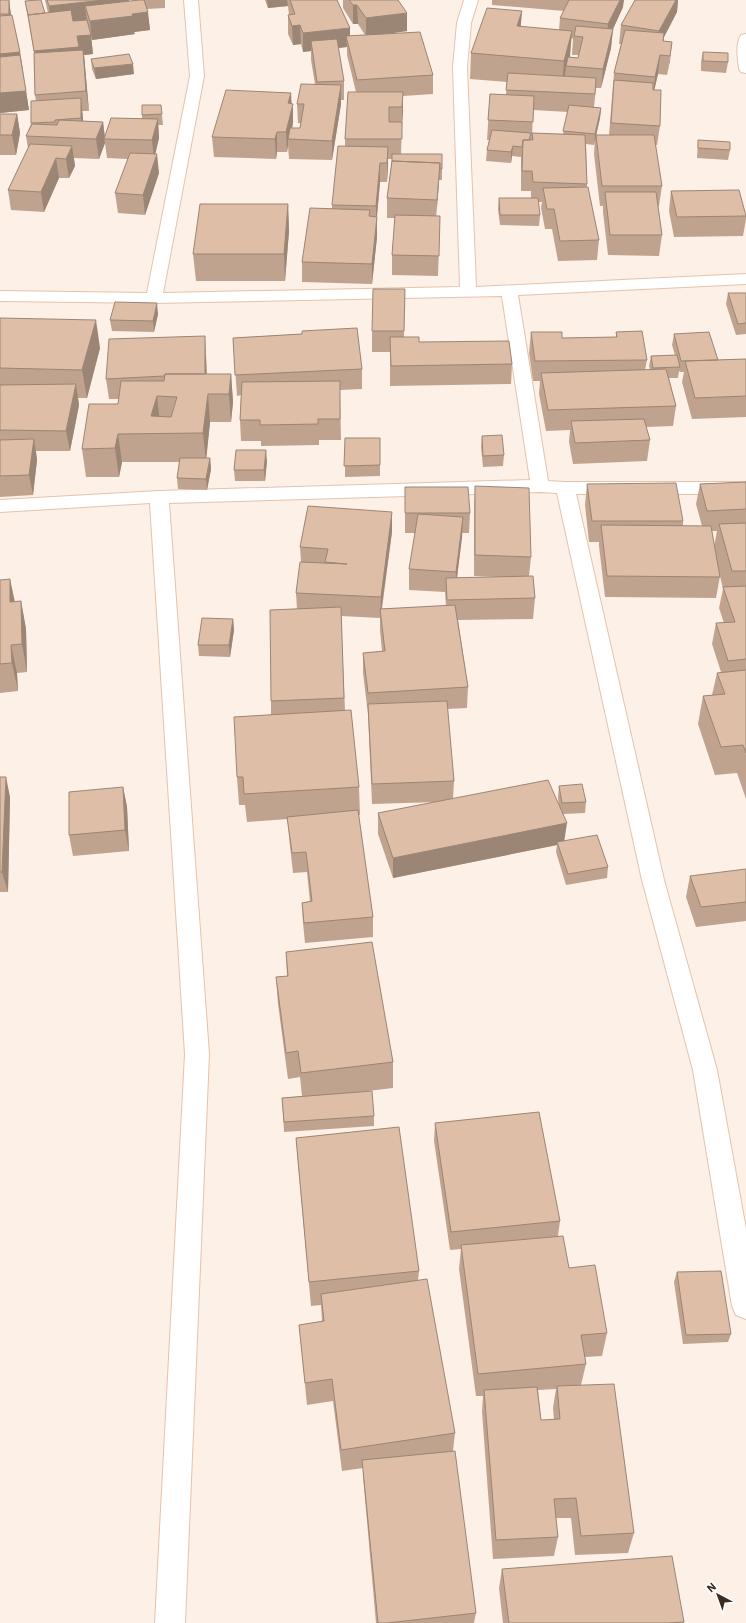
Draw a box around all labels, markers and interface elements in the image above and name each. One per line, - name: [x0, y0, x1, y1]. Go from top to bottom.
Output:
- north arrow: [698, 1575, 738, 1615]
- text: N: [704, 1580, 719, 1595]

